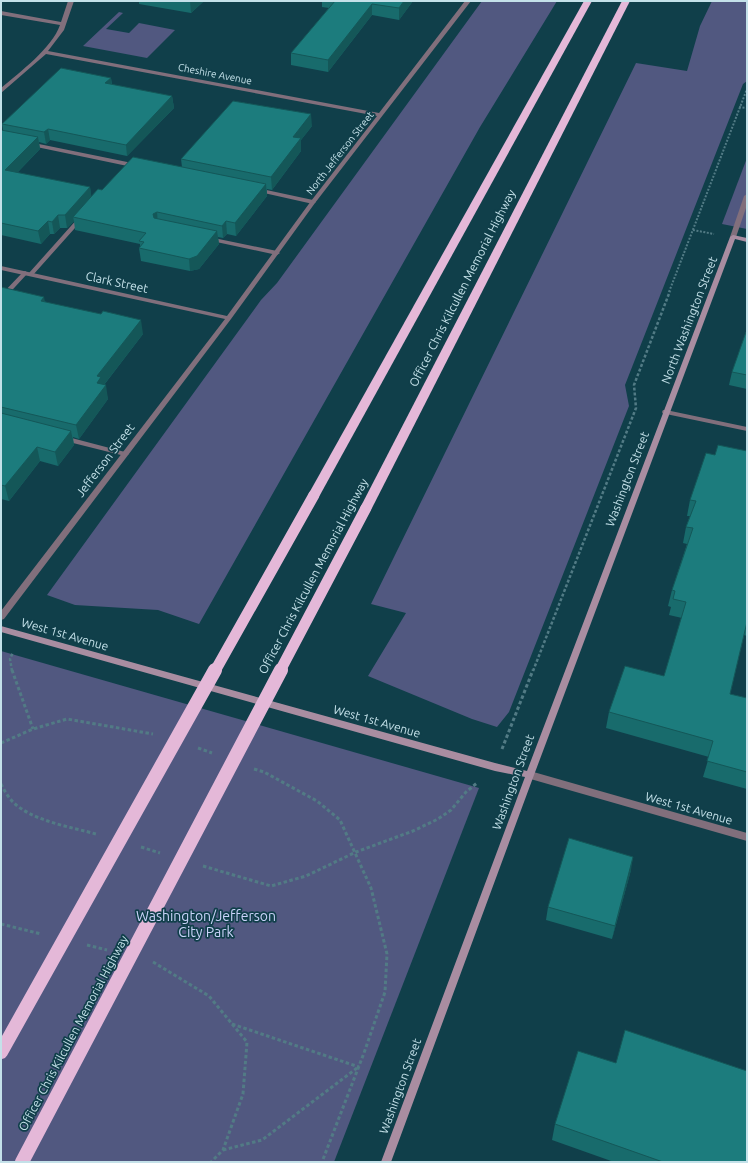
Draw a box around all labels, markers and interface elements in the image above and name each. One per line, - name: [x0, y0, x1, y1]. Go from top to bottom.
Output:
- street label: Cheshire Avenue: [177, 61, 253, 87]
- street label: North Jefferson Street: [304, 109, 376, 197]
- street label: Officer Chris Kilcullen Memorial Highway: [406, 187, 518, 389]
- street label: North Washington Street: [659, 254, 719, 385]
- street label: Clark Street: [85, 269, 150, 295]
- street label: Jefferson Street: [73, 421, 137, 499]
- street label: Washington Street: [603, 429, 651, 528]
- street label: Officer Chris Kilcullen Memorial Highway: [256, 476, 370, 676]
- street label: West 1st Avenue: [20, 615, 110, 653]
- street label: West 1st Avenue: [332, 702, 422, 740]
- street label: Washington Street: [490, 732, 536, 831]
- street label: West 1st Avenue: [644, 789, 734, 827]
- park label: Washington/Jefferson City Park: [136, 908, 276, 940]
- street label: Officer Chris Kilcullen Memorial Highway: [16, 933, 130, 1133]
- street label: Washington Street: [377, 1036, 423, 1135]

